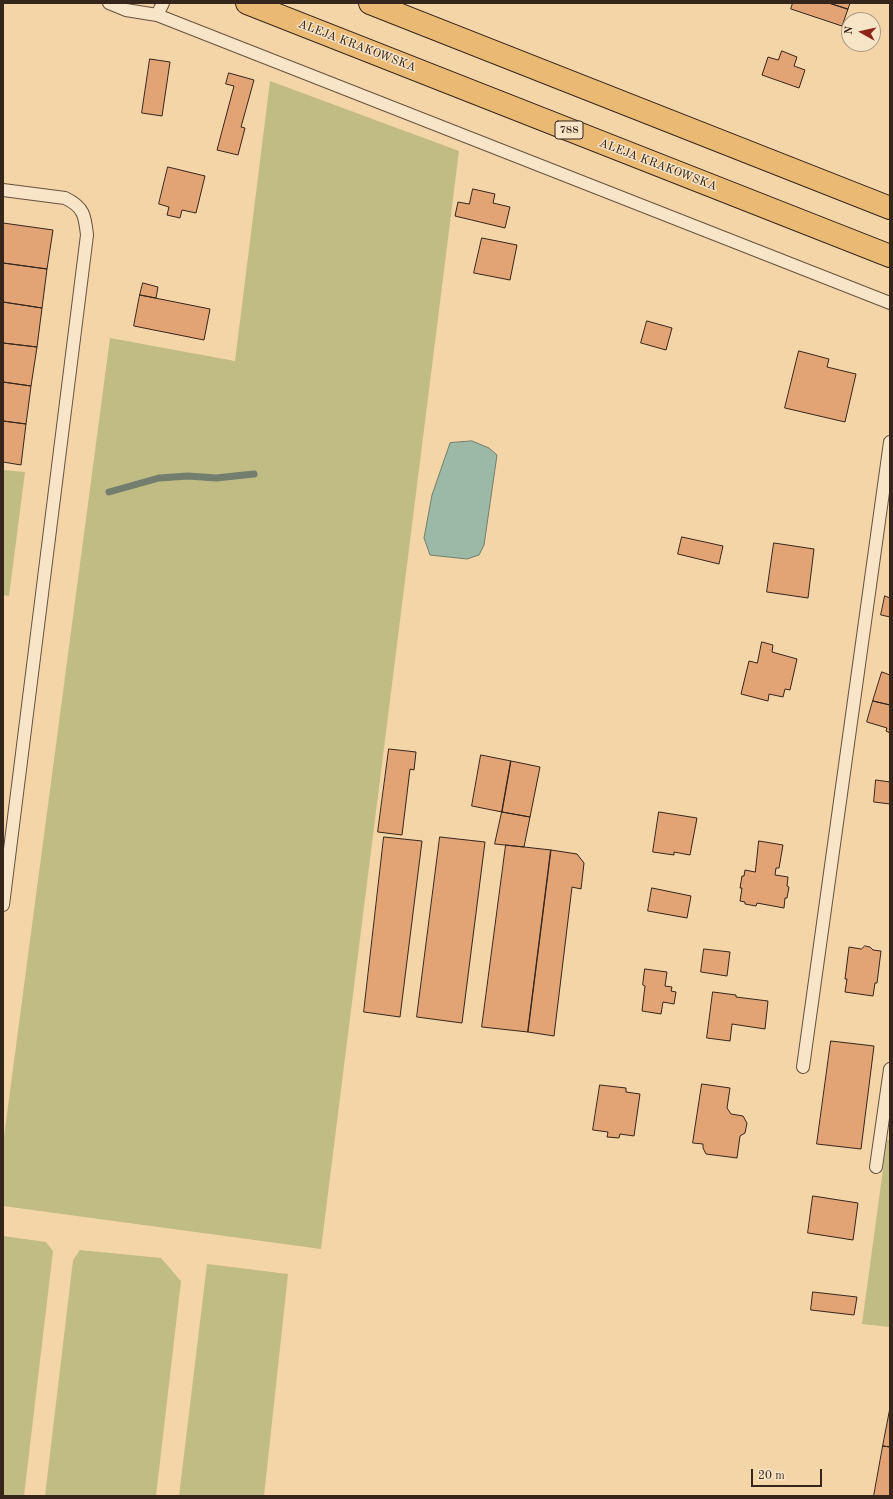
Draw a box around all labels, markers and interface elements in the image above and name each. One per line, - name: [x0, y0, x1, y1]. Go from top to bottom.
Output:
- north arrow: [841, 12, 881, 52]
- street label: ALEJA KRAKOWSKA: [296, 17, 418, 75]
- text: N: [844, 25, 856, 35]
- road number: 788: [555, 121, 583, 139]
- street label: ALEJA KRAKOWSKA: [597, 136, 719, 194]
- scale bar: [753, 1461, 824, 1487]
- text: 20 m: [758, 1470, 785, 1482]

